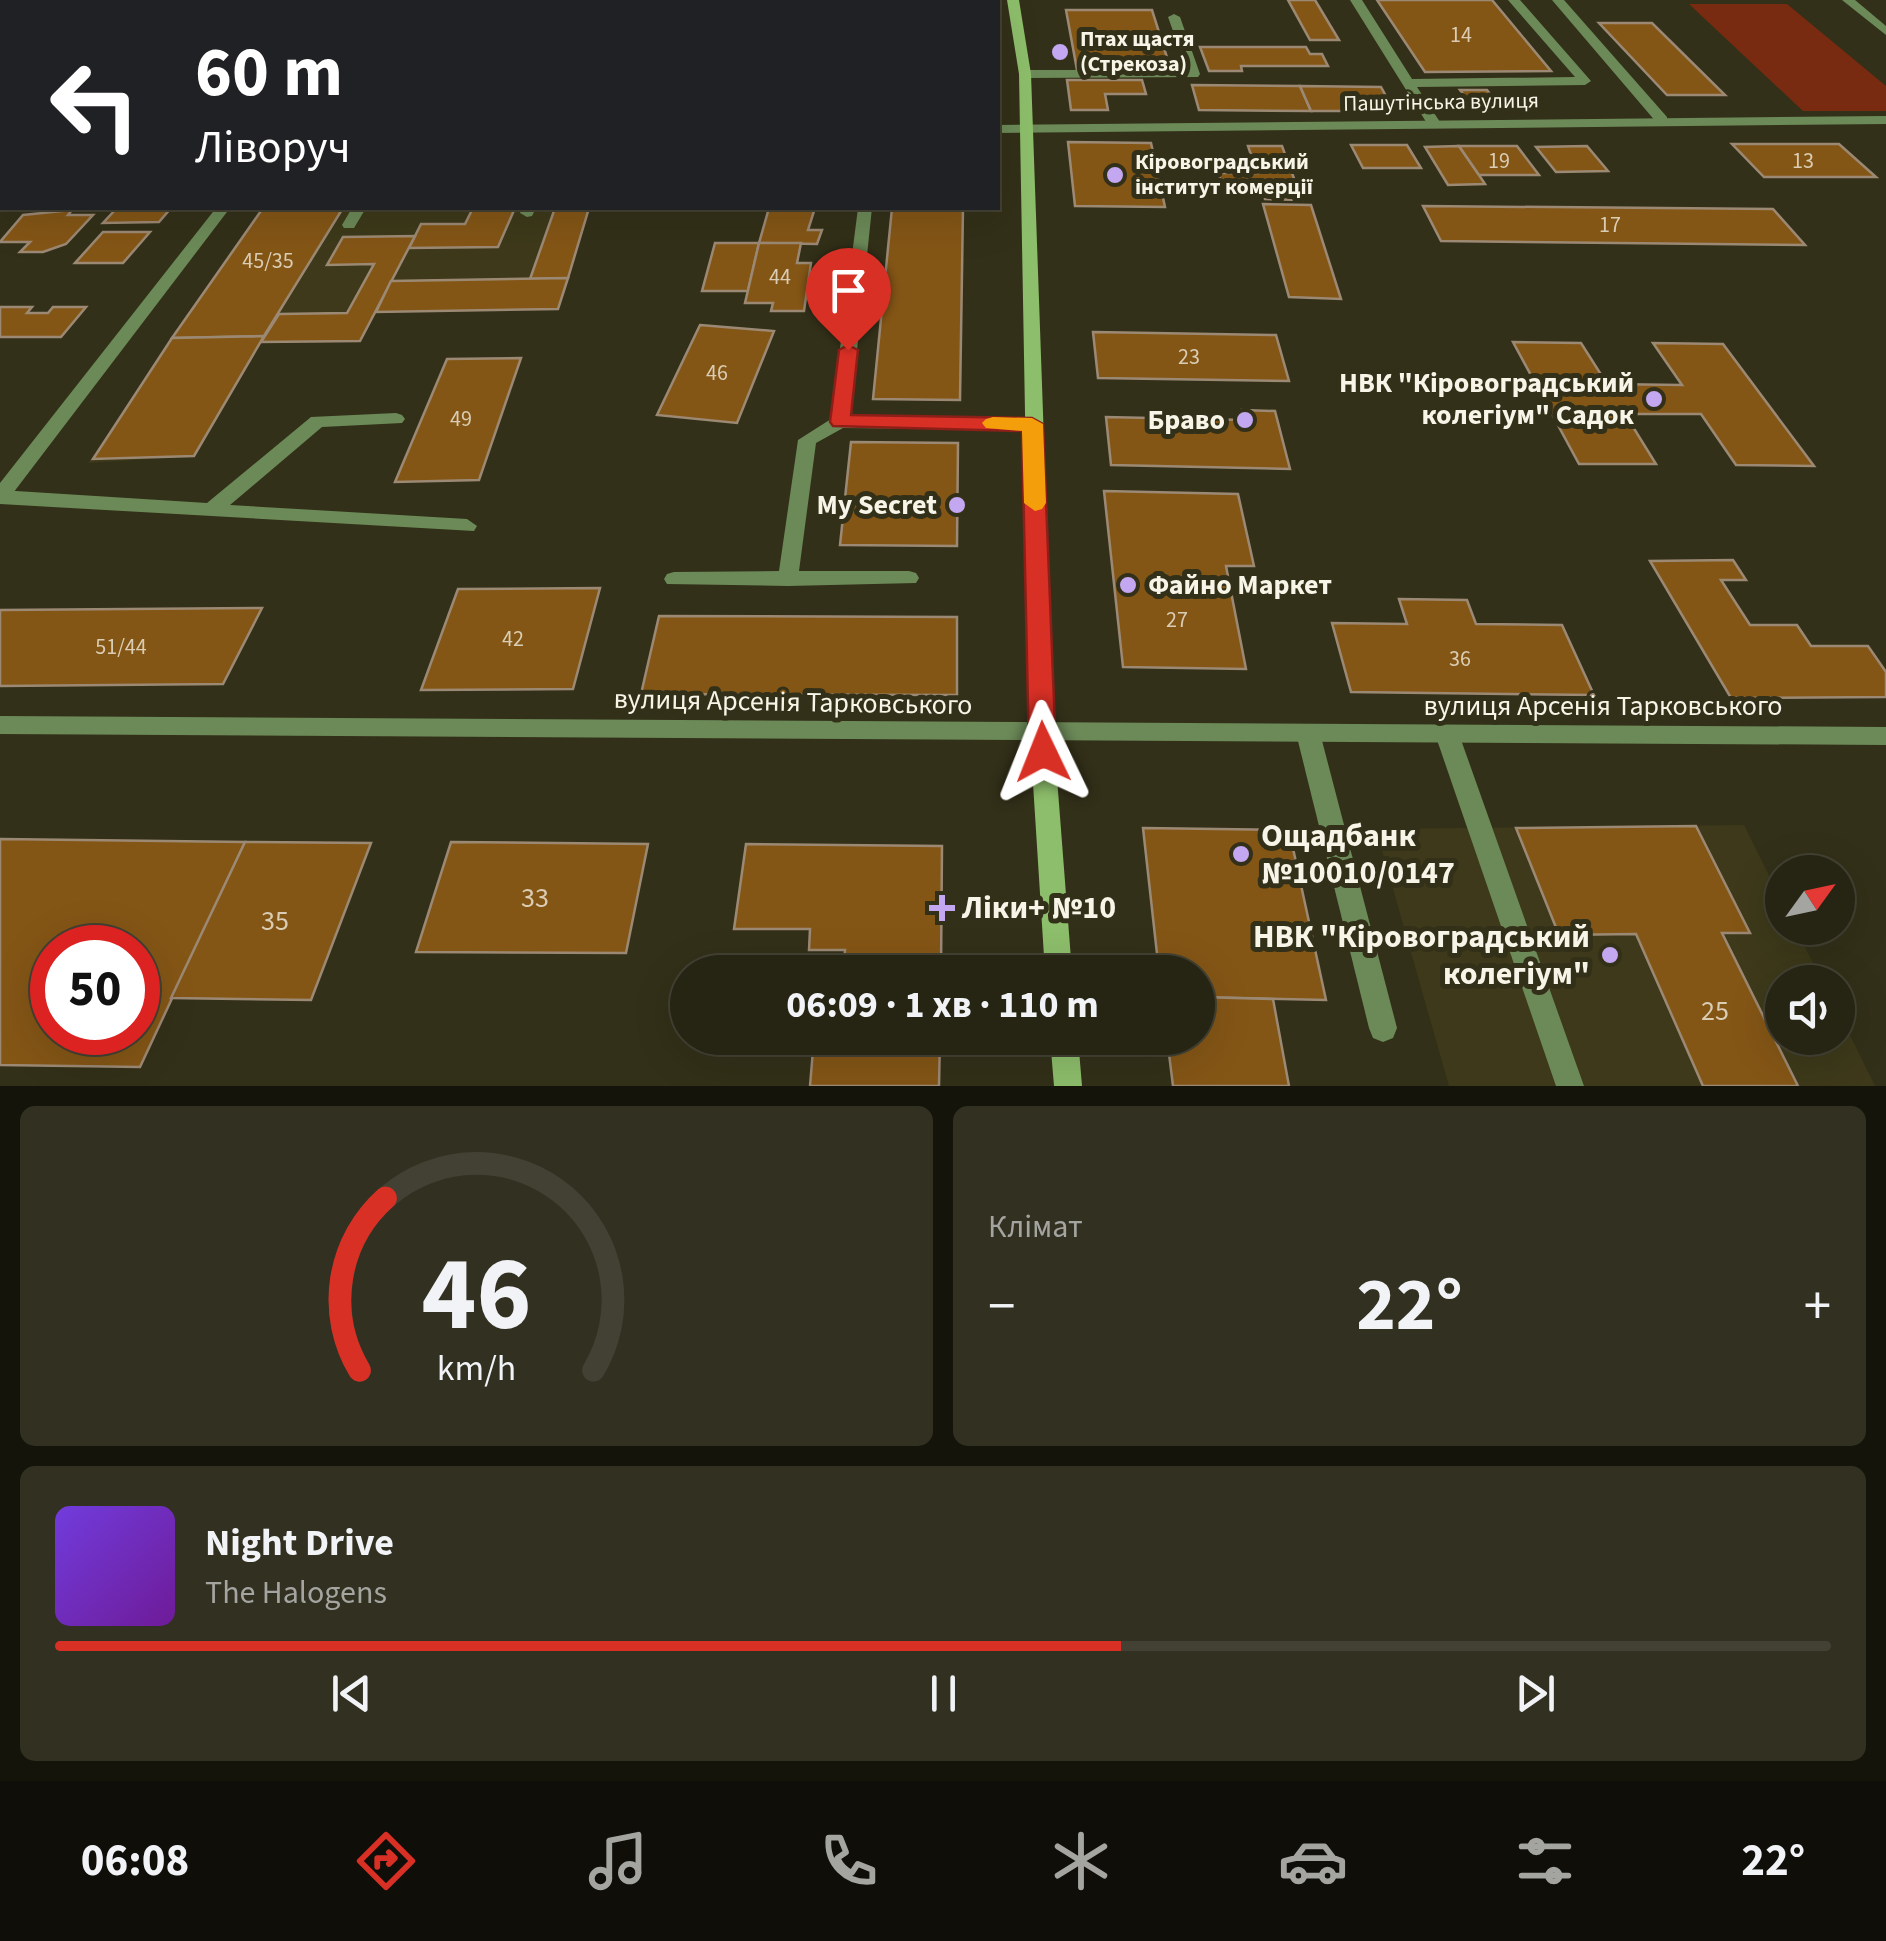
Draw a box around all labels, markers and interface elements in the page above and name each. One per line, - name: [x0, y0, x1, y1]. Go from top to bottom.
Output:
- house number: 14: [1450, 19, 1472, 51]
- text: 60 m: [195, 23, 343, 123]
- place label: Птах щастя (Стрекоза): [1080, 23, 1194, 80]
- icon: left: [30, 40, 160, 170]
- marker: Птах щастя (Стрекоза): [1049, 41, 1071, 63]
- street label: Пашутінська вулиця: [1343, 84, 1539, 120]
- text: Ліворуч: [195, 116, 351, 180]
- house number: 19: [1488, 145, 1510, 177]
- house number: 13: [1792, 145, 1814, 177]
- place label: Кіровоградський інститут комерції: [1135, 146, 1313, 203]
- marker: Кіровоградський інститут комерції: [1104, 164, 1126, 186]
- house number: 17: [1599, 209, 1621, 241]
- house number: 45/35: [242, 245, 294, 277]
- pin: [806, 248, 891, 351]
- house number: 44: [769, 261, 791, 293]
- icon: arrive: [821, 263, 876, 318]
- house number: 23: [1178, 341, 1200, 373]
- house number: 46: [706, 357, 728, 389]
- place label: НВК "Кіровоградський колегіум" Садок: [1339, 363, 1635, 435]
- marker: НВК "Кіровоградський колегіум" Садок: [1643, 388, 1665, 410]
- place label: Браво: [1147, 400, 1225, 440]
- house number: 49: [450, 403, 472, 435]
- marker: Браво: [1234, 409, 1256, 431]
- place label: My Secret: [816, 485, 937, 525]
- marker: My Secret: [946, 494, 968, 516]
- place label: Файно Маркет: [1148, 565, 1332, 605]
- marker: Файно Маркет: [1117, 574, 1139, 596]
- house number: 27: [1166, 604, 1188, 636]
- house number: 42: [502, 623, 524, 655]
- house number: 51/44: [95, 631, 147, 663]
- house number: 36: [1449, 643, 1471, 675]
- street label: вулиця Арсенія Тарковського: [613, 679, 973, 725]
- street label: вулиця Арсенія Тарковського: [1424, 686, 1782, 726]
- position arrow: [991, 700, 1095, 804]
- place label: Ощадбанк №10010/0147: [1261, 813, 1455, 896]
- marker: Ощадбанк №10010/0147: [1230, 843, 1252, 865]
- north arrow: [1765, 855, 1855, 945]
- map controls: [1765, 855, 1855, 1055]
- house number: 33: [521, 878, 549, 918]
- place label: Ліки+ №10: [961, 885, 1116, 931]
- marker: Ліки+ №10: [931, 897, 953, 919]
- house number: 35: [261, 901, 289, 941]
- place label: НВК "Кіровоградський колегіум": [1253, 914, 1590, 997]
- speed limit sign: 50: [30, 925, 160, 1055]
- marker: НВК "Кіровоградський колегіум": [1599, 944, 1621, 966]
- button: sound: [1765, 965, 1855, 1055]
- text: 06:09 · 1 хв · 110 m: [786, 978, 1099, 1032]
- house number: 25: [1701, 991, 1729, 1031]
- text: Клімат: [988, 1204, 1083, 1250]
- text: 46: [422, 1222, 531, 1370]
- text: 22°: [1356, 1252, 1463, 1359]
- text: −: [988, 1268, 1015, 1346]
- text: +: [1804, 1268, 1831, 1346]
- text: km/h: [437, 1343, 516, 1394]
- text: Night Drive: [205, 1516, 394, 1570]
- text: The Halogens: [205, 1570, 387, 1616]
- icon: previous: [324, 1666, 379, 1721]
- icon: pause: [916, 1666, 971, 1721]
- icon: next: [1508, 1666, 1563, 1721]
- icon: directions: [351, 1826, 421, 1896]
- icon: music: [583, 1826, 653, 1896]
- icon: phone: [814, 1826, 884, 1896]
- icon: climate: [1046, 1826, 1116, 1896]
- icon: car: [1278, 1826, 1348, 1896]
- icon: filters: [1510, 1826, 1580, 1896]
- text: 06:08: [81, 1829, 189, 1893]
- text: 22°: [1741, 1829, 1805, 1893]

